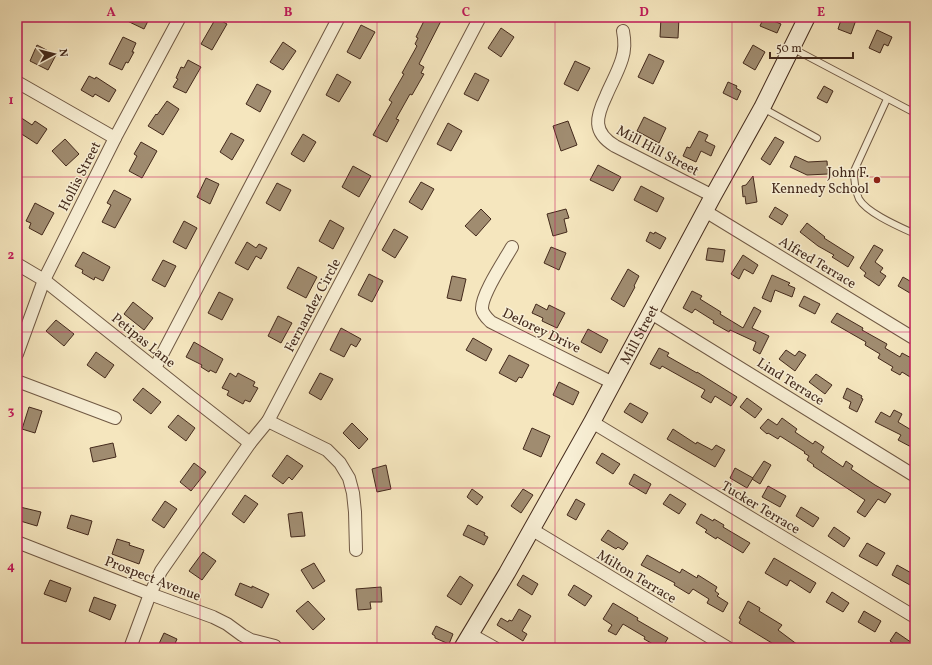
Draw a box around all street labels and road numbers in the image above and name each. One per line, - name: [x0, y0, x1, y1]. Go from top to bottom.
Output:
- street label: Mill Hill Street: [613, 122, 702, 181]
- street label: Hollis Street: [55, 138, 106, 215]
- street label: Alfred Terrace: [775, 233, 860, 294]
- street label: Fernandez Circle: [281, 255, 346, 356]
- street label: Mill Street: [616, 302, 664, 368]
- street label: Delorey Drive: [499, 304, 584, 359]
- street label: Petipas Lane: [107, 309, 179, 373]
- street label: Lind Terrace: [753, 354, 828, 411]
- street label: Tucker Terrace: [717, 477, 804, 540]
- street label: Milton Terrace: [593, 546, 680, 609]
- street label: Prospect Avenue: [102, 552, 204, 607]

